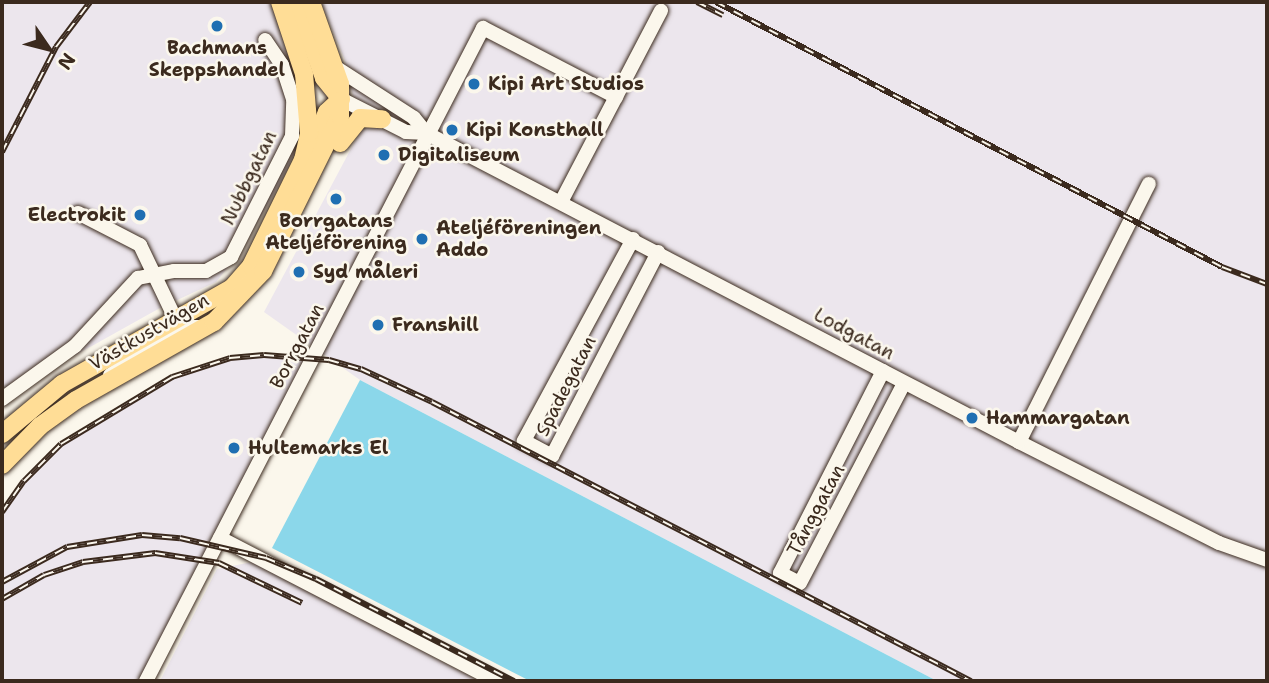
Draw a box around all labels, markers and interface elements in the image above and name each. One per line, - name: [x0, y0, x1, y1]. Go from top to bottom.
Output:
- north arrow: [14, 14, 84, 84]
- marker: Bachmans Skeppshandel: [209, 18, 225, 34]
- place label: Bachmans Skeppshandel: [149, 37, 285, 81]
- text: N: [52, 48, 81, 75]
- place label: Kipi Art Studios: [488, 73, 644, 95]
- marker: Kipi Art Studios: [466, 76, 482, 92]
- place label: Kipi Konsthall: [466, 119, 604, 141]
- marker: Kipi Konsthall: [444, 122, 460, 138]
- street label: Nubbgatan: [216, 127, 282, 229]
- place label: Digitaliseum: [398, 144, 520, 166]
- marker: Digitaliseum: [376, 147, 392, 163]
- marker: Borrgatans Ateljéförening: [328, 191, 344, 207]
- place label: Electrokit: [27, 204, 126, 226]
- marker: Electrokit: [132, 207, 148, 223]
- place label: Borrgatans Ateljéförening: [265, 210, 407, 254]
- place label: Ateljéföreningen Addo: [436, 217, 602, 261]
- marker: Ateljéföreningen Addo: [414, 231, 430, 247]
- place label: Syd måleri: [313, 261, 418, 283]
- marker: Syd måleri: [291, 264, 307, 280]
- street label: Västkustvägen: [85, 288, 213, 376]
- street label: Borrgatan: [265, 299, 329, 393]
- street label: Lodgatan: [810, 303, 898, 365]
- place label: Franshill: [392, 314, 479, 336]
- marker: Franshill: [370, 317, 386, 333]
- street label: Spadegatan: [531, 332, 601, 440]
- place label: Hammargatan: [986, 407, 1130, 429]
- marker: Hammargatan: [964, 410, 980, 426]
- place label: Hultemarks El: [248, 437, 388, 459]
- marker: Hultemarks El: [226, 440, 242, 456]
- street label: Tånggatan: [782, 460, 850, 560]

